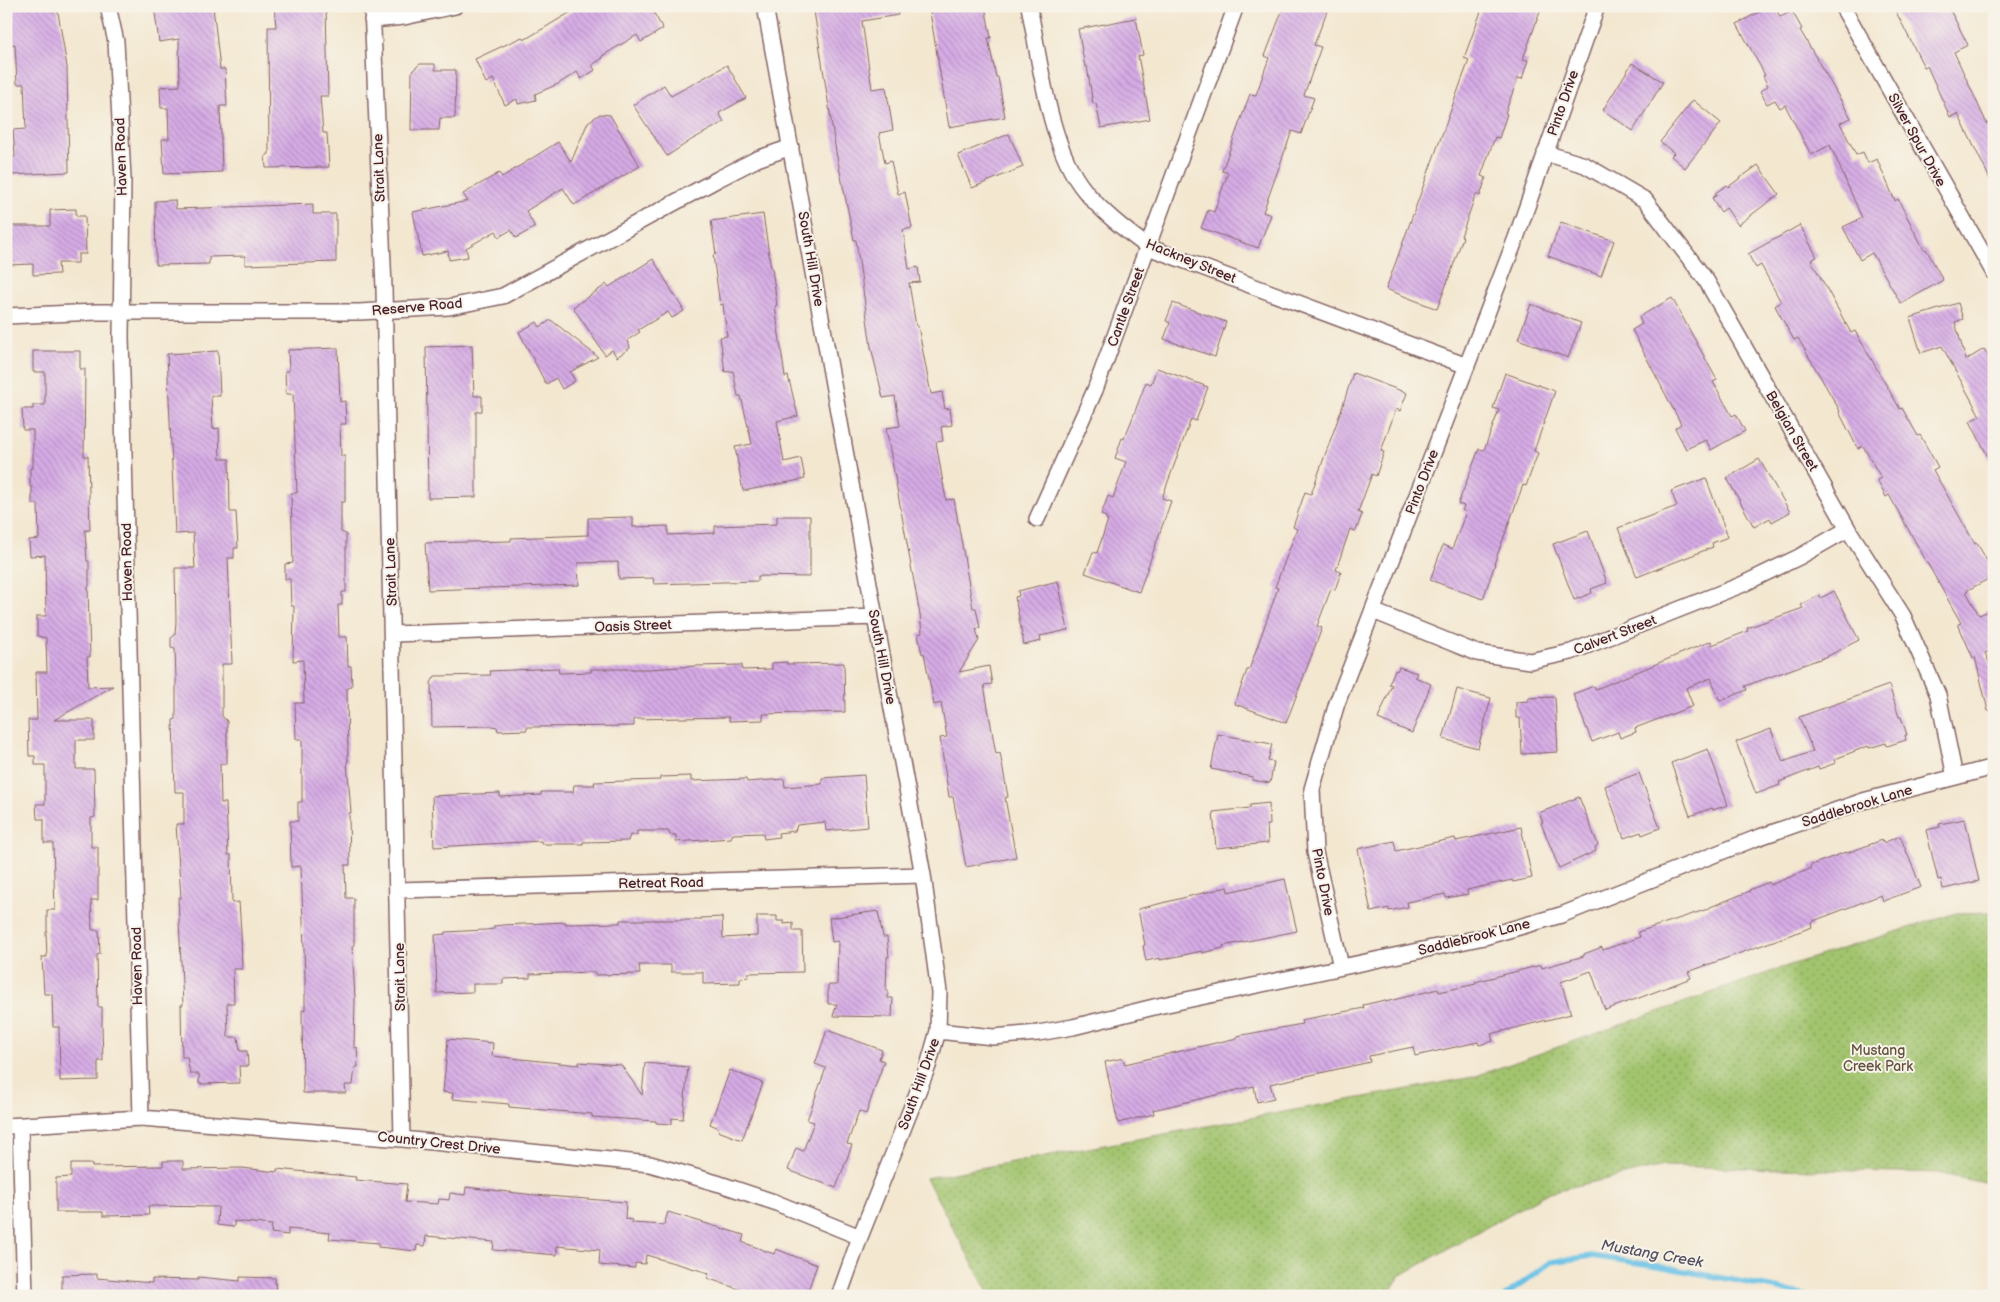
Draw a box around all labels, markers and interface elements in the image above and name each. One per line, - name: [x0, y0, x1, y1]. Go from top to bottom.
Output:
- street label: Pinto Drive: [1544, 68, 1582, 138]
- street label: Silver Spur Drive: [1884, 90, 1950, 190]
- street label: Haven Road: [111, 117, 131, 197]
- street label: Strait Lane: [369, 133, 389, 203]
- street label: South Hill Drive: [794, 210, 828, 308]
- street label: Hackney Street: [1143, 235, 1239, 287]
- street label: Cantle Street: [1104, 264, 1148, 349]
- street label: Reserve Road: [371, 295, 463, 319]
- street label: Belgian Street: [1762, 388, 1822, 475]
- street label: Pinto Drive: [1402, 447, 1442, 517]
- street label: Haven Road: [118, 523, 136, 601]
- street label: Strait Lane: [381, 537, 401, 607]
- street label: South Hill Drive: [864, 608, 900, 706]
- street label: Calvert Street: [1571, 611, 1659, 659]
- street label: Oasis Street: [594, 616, 673, 636]
- street label: Saddlebrook Lane: [1800, 781, 1914, 831]
- street label: Pinto Drive: [1308, 847, 1338, 917]
- street label: Retreat Road: [618, 874, 704, 892]
- street label: Saddlebrook Lane: [1416, 915, 1532, 959]
- street label: Haven Road: [128, 927, 146, 1005]
- street label: Strait Lane: [391, 943, 409, 1011]
- street label: South Hill Drive: [895, 1036, 943, 1132]
- park label: Mustang Creek Park: [1843, 1042, 1913, 1075]
- street label: Country Crest Drive: [377, 1128, 501, 1158]
- water label: Mustang Creek: [1600, 1236, 1705, 1272]

